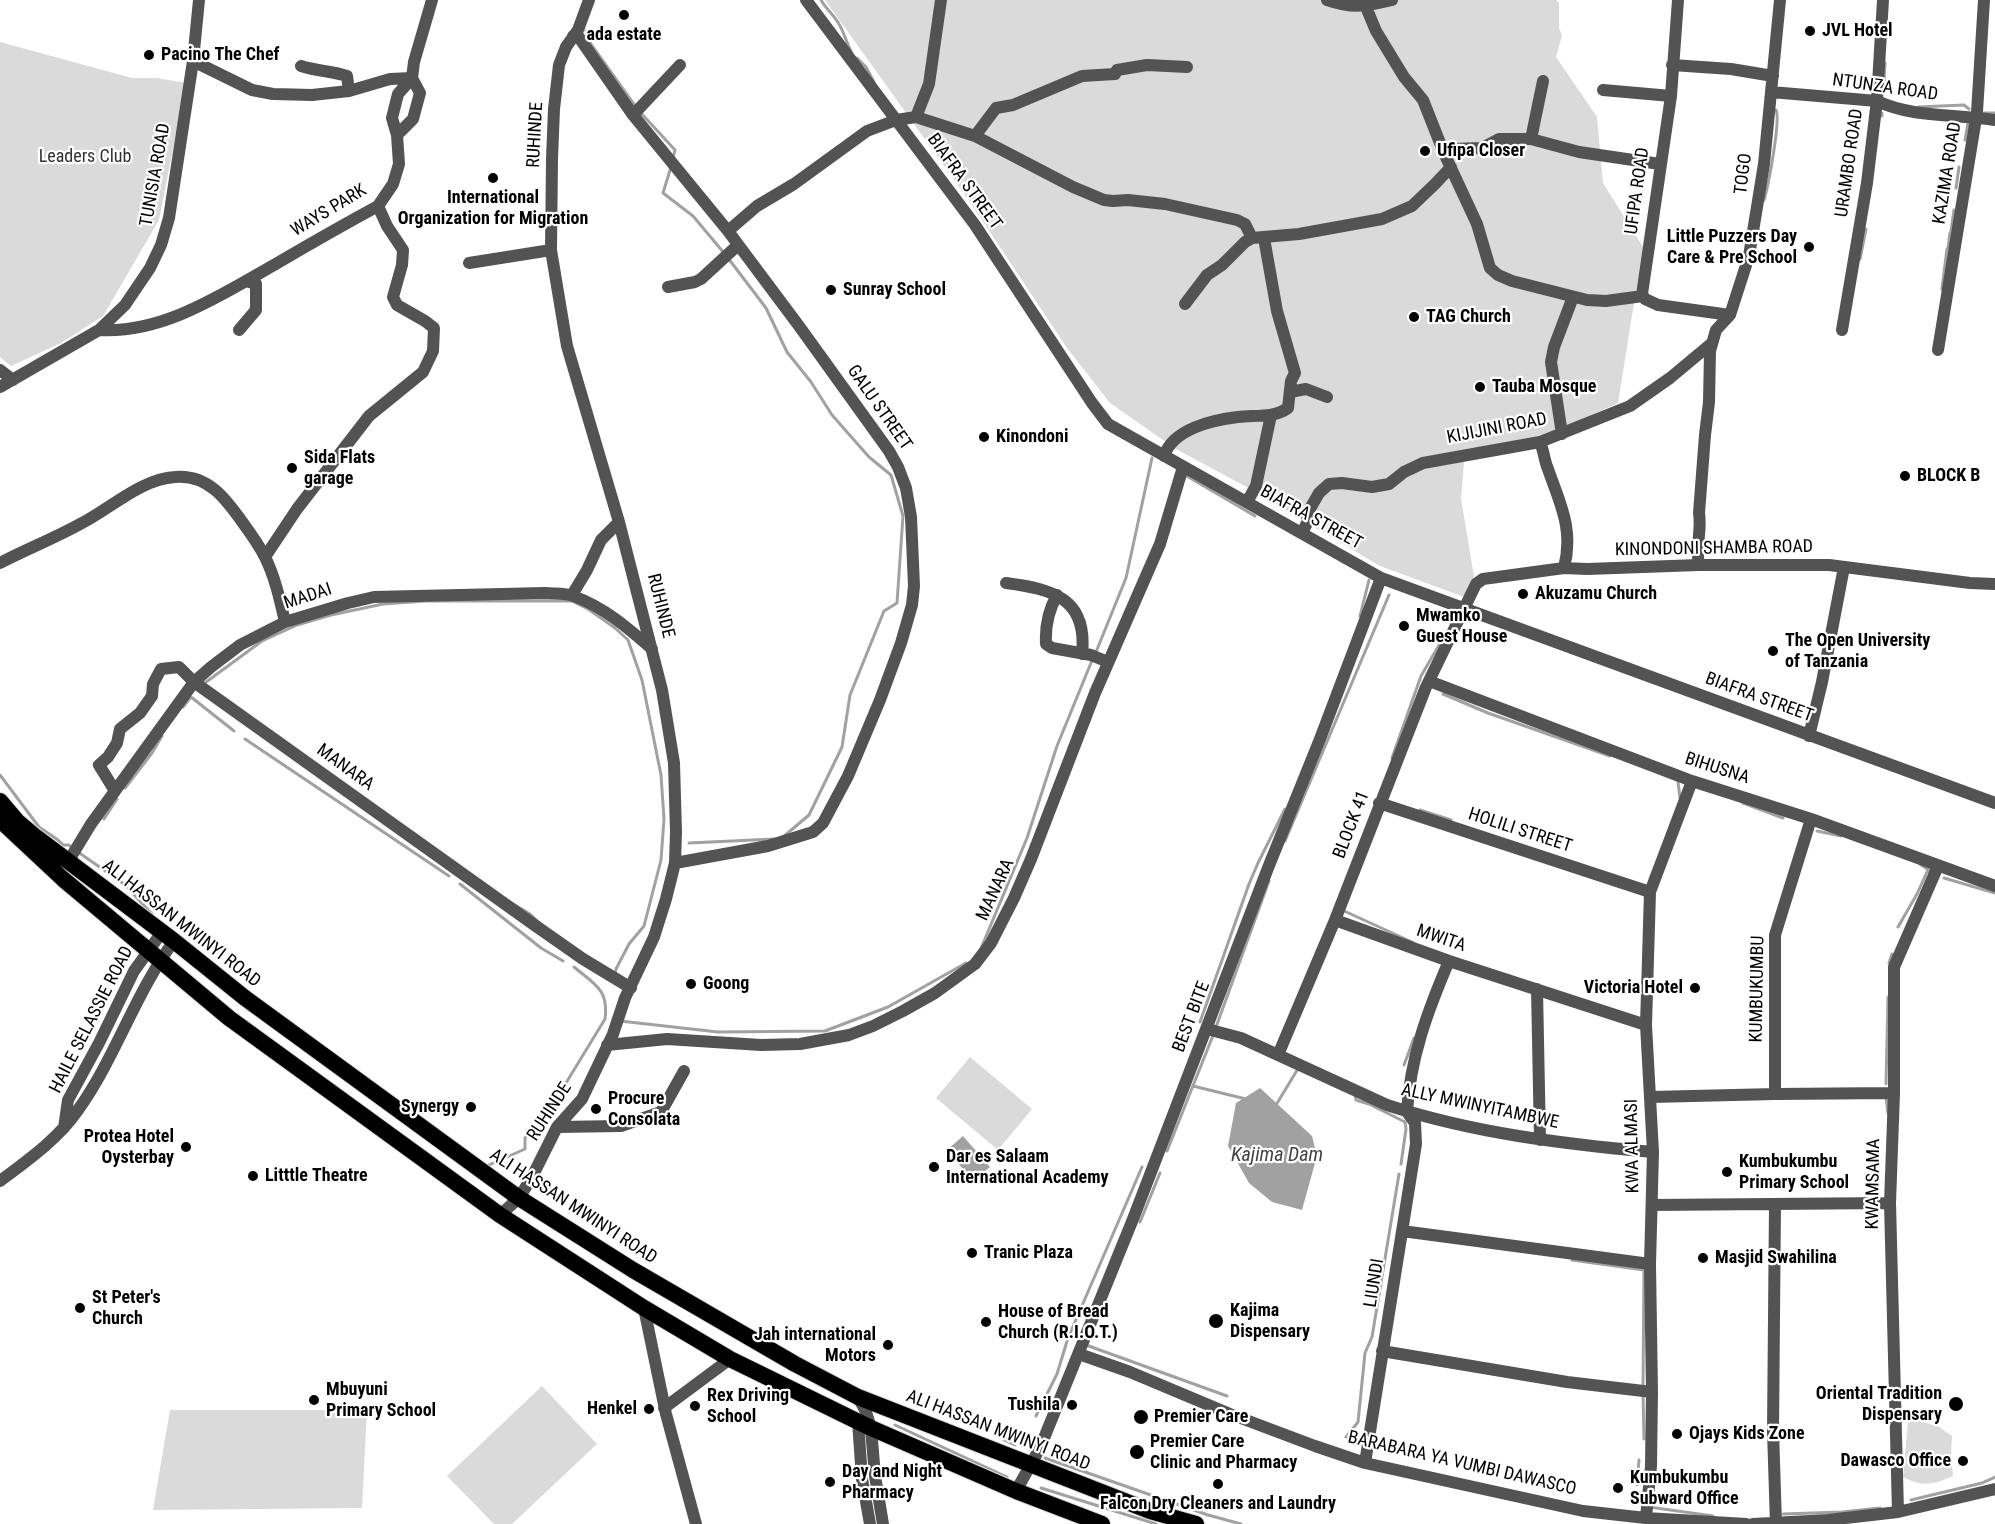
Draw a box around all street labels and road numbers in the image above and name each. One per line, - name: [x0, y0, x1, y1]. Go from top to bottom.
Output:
- street label: NTUNZA ROAD: [1831, 70, 1939, 106]
- street label: RUHINDE: [523, 102, 549, 168]
- street label: URAMBO ROAD: [1832, 107, 1868, 219]
- street label: KAZIMA ROAD: [1929, 120, 1967, 226]
- street label: TUNISIA ROAD: [136, 122, 176, 228]
- street label: BIAFRA STREET: [922, 130, 1006, 234]
- street label: UFIPA ROAD: [1621, 146, 1655, 236]
- street label: TOGO: [1731, 152, 1757, 196]
- street label: WAYS PARK: [287, 180, 371, 242]
- street label: GALU STREET: [842, 361, 916, 455]
- street label: KIJIJINI ROAD: [1445, 409, 1549, 449]
- street label: BIAFRA STREET: [1256, 481, 1366, 555]
- street label: KINONDONI SHAMBA ROAD: [1615, 536, 1813, 562]
- street label: RUHINDE: [642, 572, 678, 640]
- street label: MADAI: [281, 579, 335, 615]
- street label: BIAFRA STREET: [1702, 668, 1816, 728]
- street label: MANARA: [312, 740, 378, 796]
- street label: BIHUSNA: [1682, 748, 1752, 790]
- street label: BLOCK 41: [1329, 788, 1375, 862]
- street label: HOLILI STREET: [1465, 804, 1575, 858]
- street label: ALI HASSAN MWINYI ROAD: [97, 855, 265, 993]
- street label: MANARA: [972, 856, 1020, 924]
- street label: MWITA: [1414, 921, 1468, 957]
- street label: KUMBUKUMBU: [1746, 935, 1770, 1043]
- street label: HAILE SELASSIE ROAD: [46, 943, 138, 1097]
- street label: BEST BITE: [1169, 979, 1215, 1055]
- street label: RUHINDE: [523, 1079, 577, 1145]
- street label: ALLY MWINYITAMBWE: [1399, 1080, 1561, 1134]
- street label: KWA ALMASI: [1621, 1099, 1645, 1193]
- street label: KWAMSAMA: [1862, 1138, 1886, 1230]
- street label: ALI HASSAN MWINYI ROAD: [485, 1145, 661, 1269]
- street label: LIUNDI: [1360, 1257, 1390, 1309]
- street label: ALI HASSAN MWINYI ROAD: [903, 1386, 1093, 1476]
- street label: BARABARA YA VUMBI DAWASCO: [1346, 1427, 1578, 1501]

